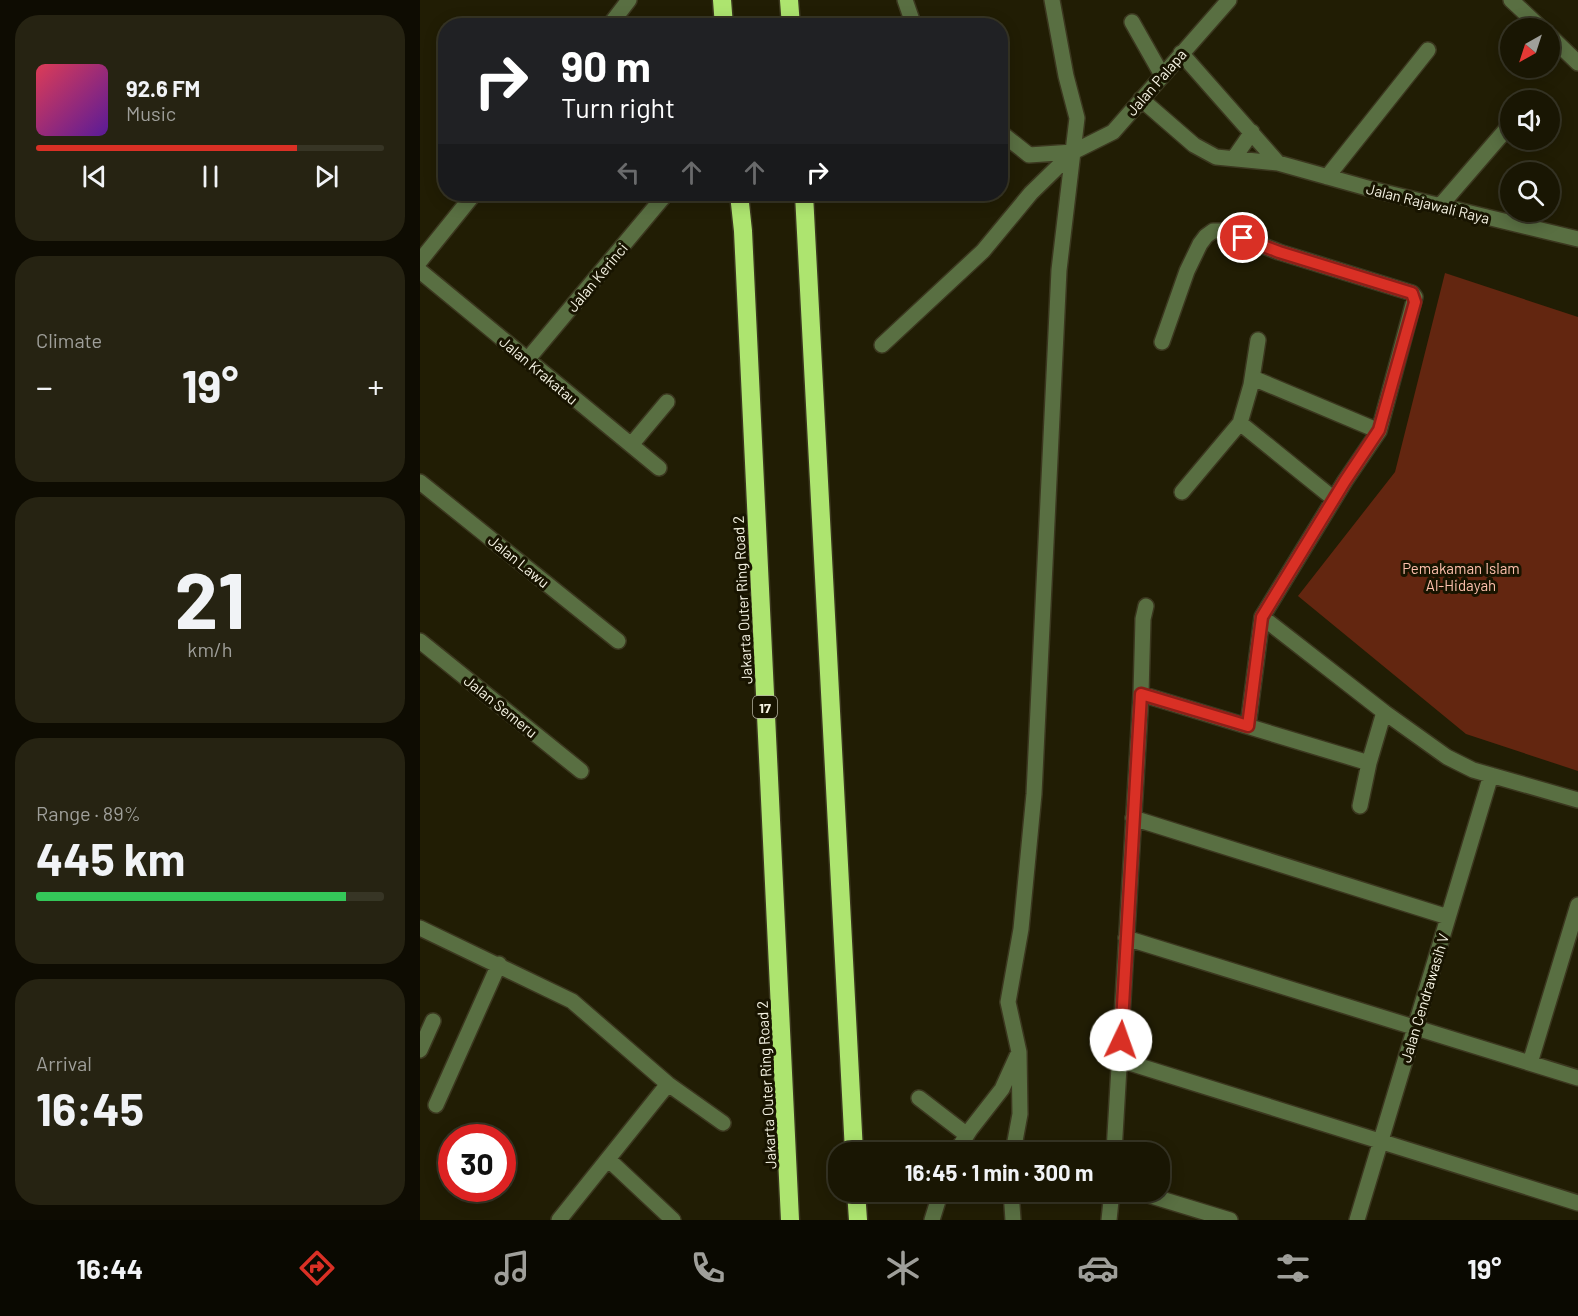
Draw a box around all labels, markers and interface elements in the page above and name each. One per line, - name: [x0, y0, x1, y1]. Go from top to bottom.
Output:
- north arrow: [1500, 18, 1560, 78]
- map controls: [1500, 18, 1560, 222]
- text: 90 m: [561, 40, 651, 90]
- icon: right: [462, 42, 540, 120]
- street label: Jalan Palapa: [1122, 45, 1190, 119]
- text: 92.6 FM: [126, 75, 200, 101]
- button: sound: [1500, 90, 1560, 150]
- text: Turn right: [561, 91, 675, 123]
- text: Music: [126, 101, 176, 125]
- icon: left: [612, 156, 645, 189]
- icon: ahead: [675, 156, 708, 189]
- icon: ahead: [738, 156, 771, 189]
- icon: right: [801, 156, 834, 189]
- icon: previous: [78, 160, 111, 193]
- icon: pause: [194, 160, 227, 193]
- icon: next: [310, 160, 343, 193]
- button: search: [1500, 162, 1560, 222]
- street label: Jalan Rajawali Raya: [1365, 179, 1491, 227]
- pin: [1217, 212, 1268, 263]
- icon: arrive: [1226, 221, 1259, 254]
- street label: Jalan Kerinci: [563, 239, 631, 315]
- text: Climate: [36, 328, 102, 352]
- street label: Jalan Krakatau: [496, 332, 582, 408]
- text: 19°: [182, 358, 238, 412]
- text: −: [36, 366, 53, 406]
- text: +: [368, 366, 384, 406]
- street label: Jakarta Outer Ring Road 2: [729, 515, 755, 685]
- street label: Jalan Lawu: [485, 531, 553, 591]
- text: 21: [175, 551, 245, 645]
- park label: Pemakaman Islam Al-Hidayah: [1402, 559, 1520, 594]
- text: km/h: [187, 637, 233, 661]
- street label: Jalan Semeru: [461, 671, 541, 741]
- road number: 17: [753, 696, 777, 718]
- text: Range · 89%: [36, 801, 141, 825]
- text: 445 km: [36, 831, 185, 885]
- street label: Jalan Cendrawasih V: [1396, 931, 1452, 1065]
- street label: Jakarta Outer Ring Road 2: [753, 1000, 779, 1170]
- position arrow: [1089, 1008, 1153, 1072]
- text: Arrival: [36, 1051, 92, 1075]
- text: 16:45: [36, 1081, 144, 1135]
- speed limit sign: 30: [438, 1124, 516, 1202]
- text: 16:45 · 1 min · 300 m: [905, 1159, 1093, 1185]
- icon: directions: [296, 1247, 338, 1289]
- icon: music: [491, 1247, 533, 1289]
- icon: phone: [687, 1247, 729, 1289]
- icon: climate: [882, 1247, 924, 1289]
- icon: car: [1077, 1247, 1119, 1289]
- icon: filters: [1272, 1247, 1314, 1289]
- text: 16:44: [77, 1252, 143, 1284]
- text: 19°: [1467, 1252, 1501, 1284]

